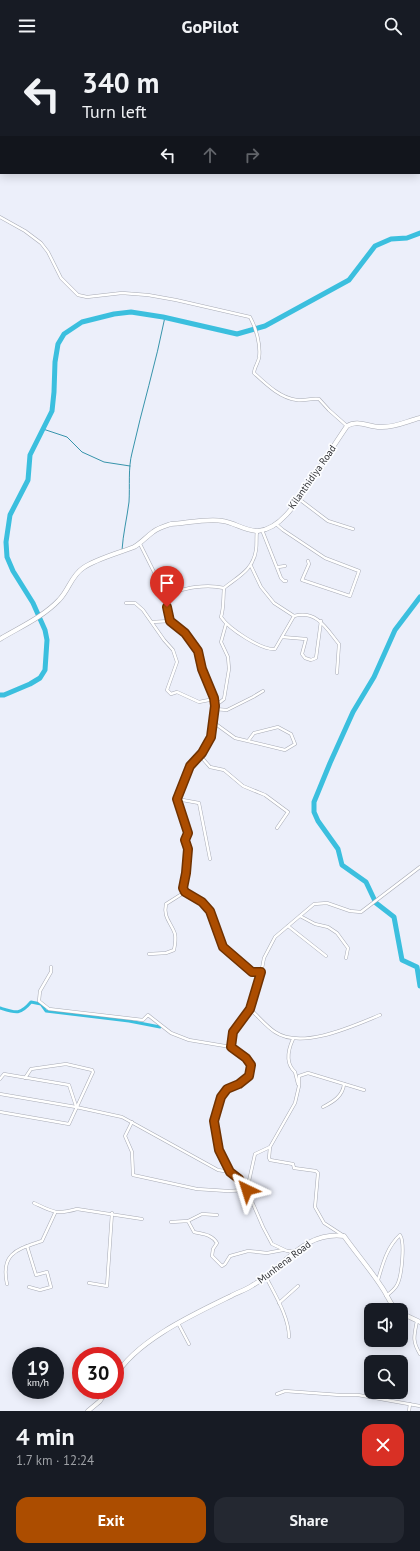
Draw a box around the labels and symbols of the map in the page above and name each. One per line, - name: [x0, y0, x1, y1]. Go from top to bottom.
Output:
- street label: Kilanthidiya Road: [285, 442, 339, 512]
- pin: [150, 566, 184, 607]
- position arrow: [226, 1169, 268, 1211]
- street label: Munhena Road: [255, 1238, 313, 1286]
- speed limit sign: 30: [72, 1347, 124, 1399]

